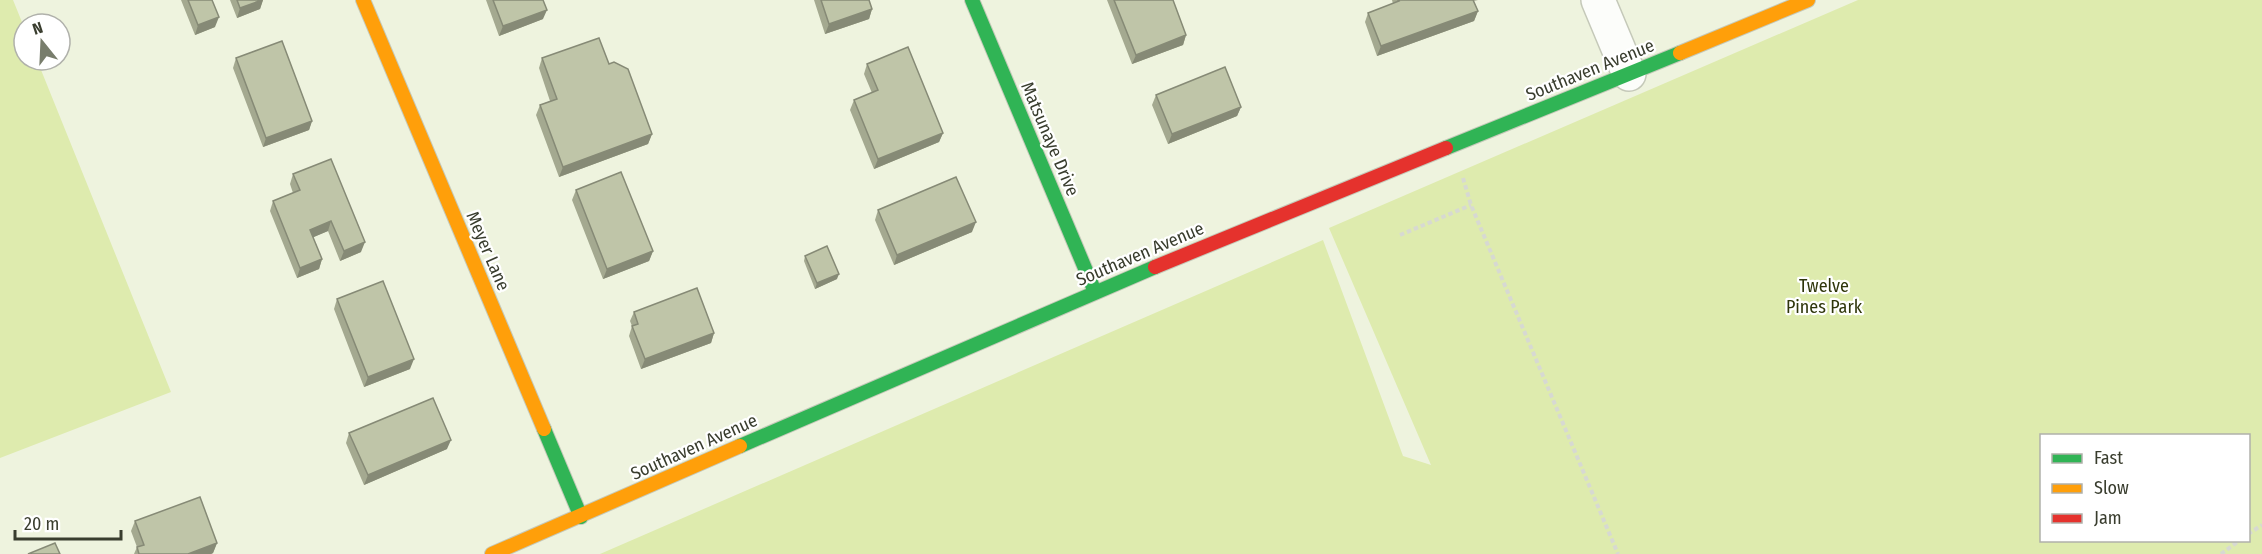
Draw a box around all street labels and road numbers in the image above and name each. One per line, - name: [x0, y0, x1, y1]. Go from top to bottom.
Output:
- street label: Southaven Avenue: [1523, 34, 1657, 106]
- street label: Matsunaye Drive: [1016, 79, 1084, 199]
- street label: Meyer Lane: [461, 208, 515, 294]
- street label: Southaven Avenue: [1073, 217, 1207, 291]
- street label: Southaven Avenue: [627, 409, 761, 485]

